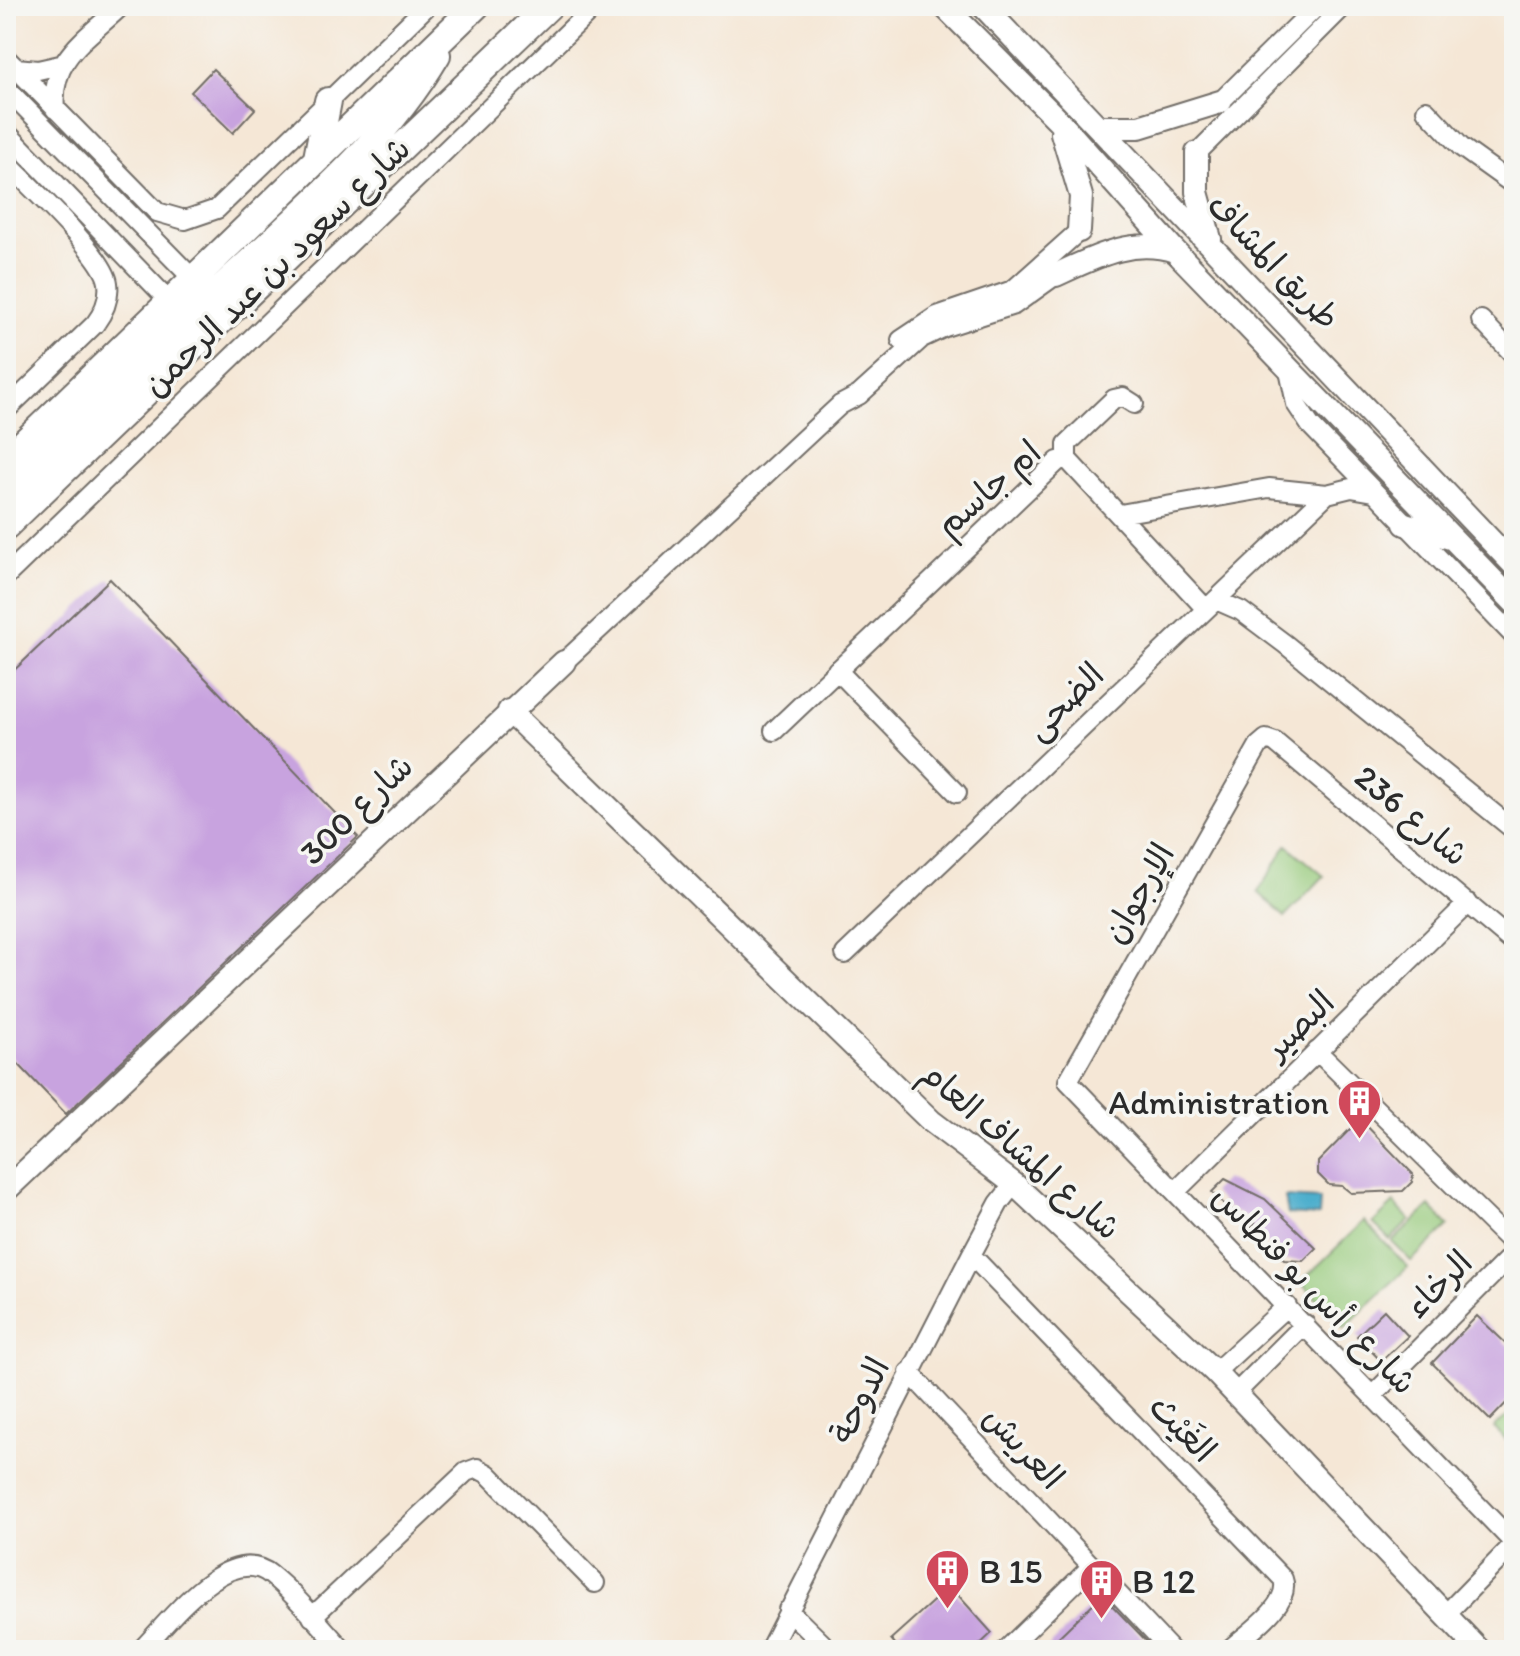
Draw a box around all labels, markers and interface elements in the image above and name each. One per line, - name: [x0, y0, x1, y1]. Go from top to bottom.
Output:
- street label: شارع سعود بن عبد الرحمن: [134, 128, 421, 407]
- street label: طريق المشاف: [1199, 185, 1349, 338]
- street label: ام جاسم: [928, 432, 1052, 549]
- street label: الضحى: [1016, 654, 1113, 749]
- street label: شارع 300: [291, 745, 424, 875]
- street label: شارع 236: [1345, 756, 1477, 877]
- street label: الإرجوان: [1094, 836, 1184, 951]
- street label: البصير: [1254, 982, 1343, 1069]
- street label: شارع المشاف العام: [908, 1052, 1129, 1253]
- building icon: Administration: [1336, 1078, 1384, 1141]
- place label: Administration: [1109, 1082, 1329, 1123]
- street label: شارع رأس بو فنطاس: [1202, 1176, 1425, 1405]
- street label: الرخاء: [1396, 1242, 1481, 1327]
- street label: الدوحة: [821, 1350, 898, 1450]
- street label: الغَيْث: [1141, 1386, 1225, 1471]
- street label: العريش: [975, 1397, 1073, 1498]
- building icon: B 15: [924, 1547, 972, 1610]
- place label: B 15: [979, 1551, 1042, 1592]
- building icon: B 12: [1077, 1557, 1125, 1620]
- place label: B 12: [1132, 1561, 1195, 1602]

